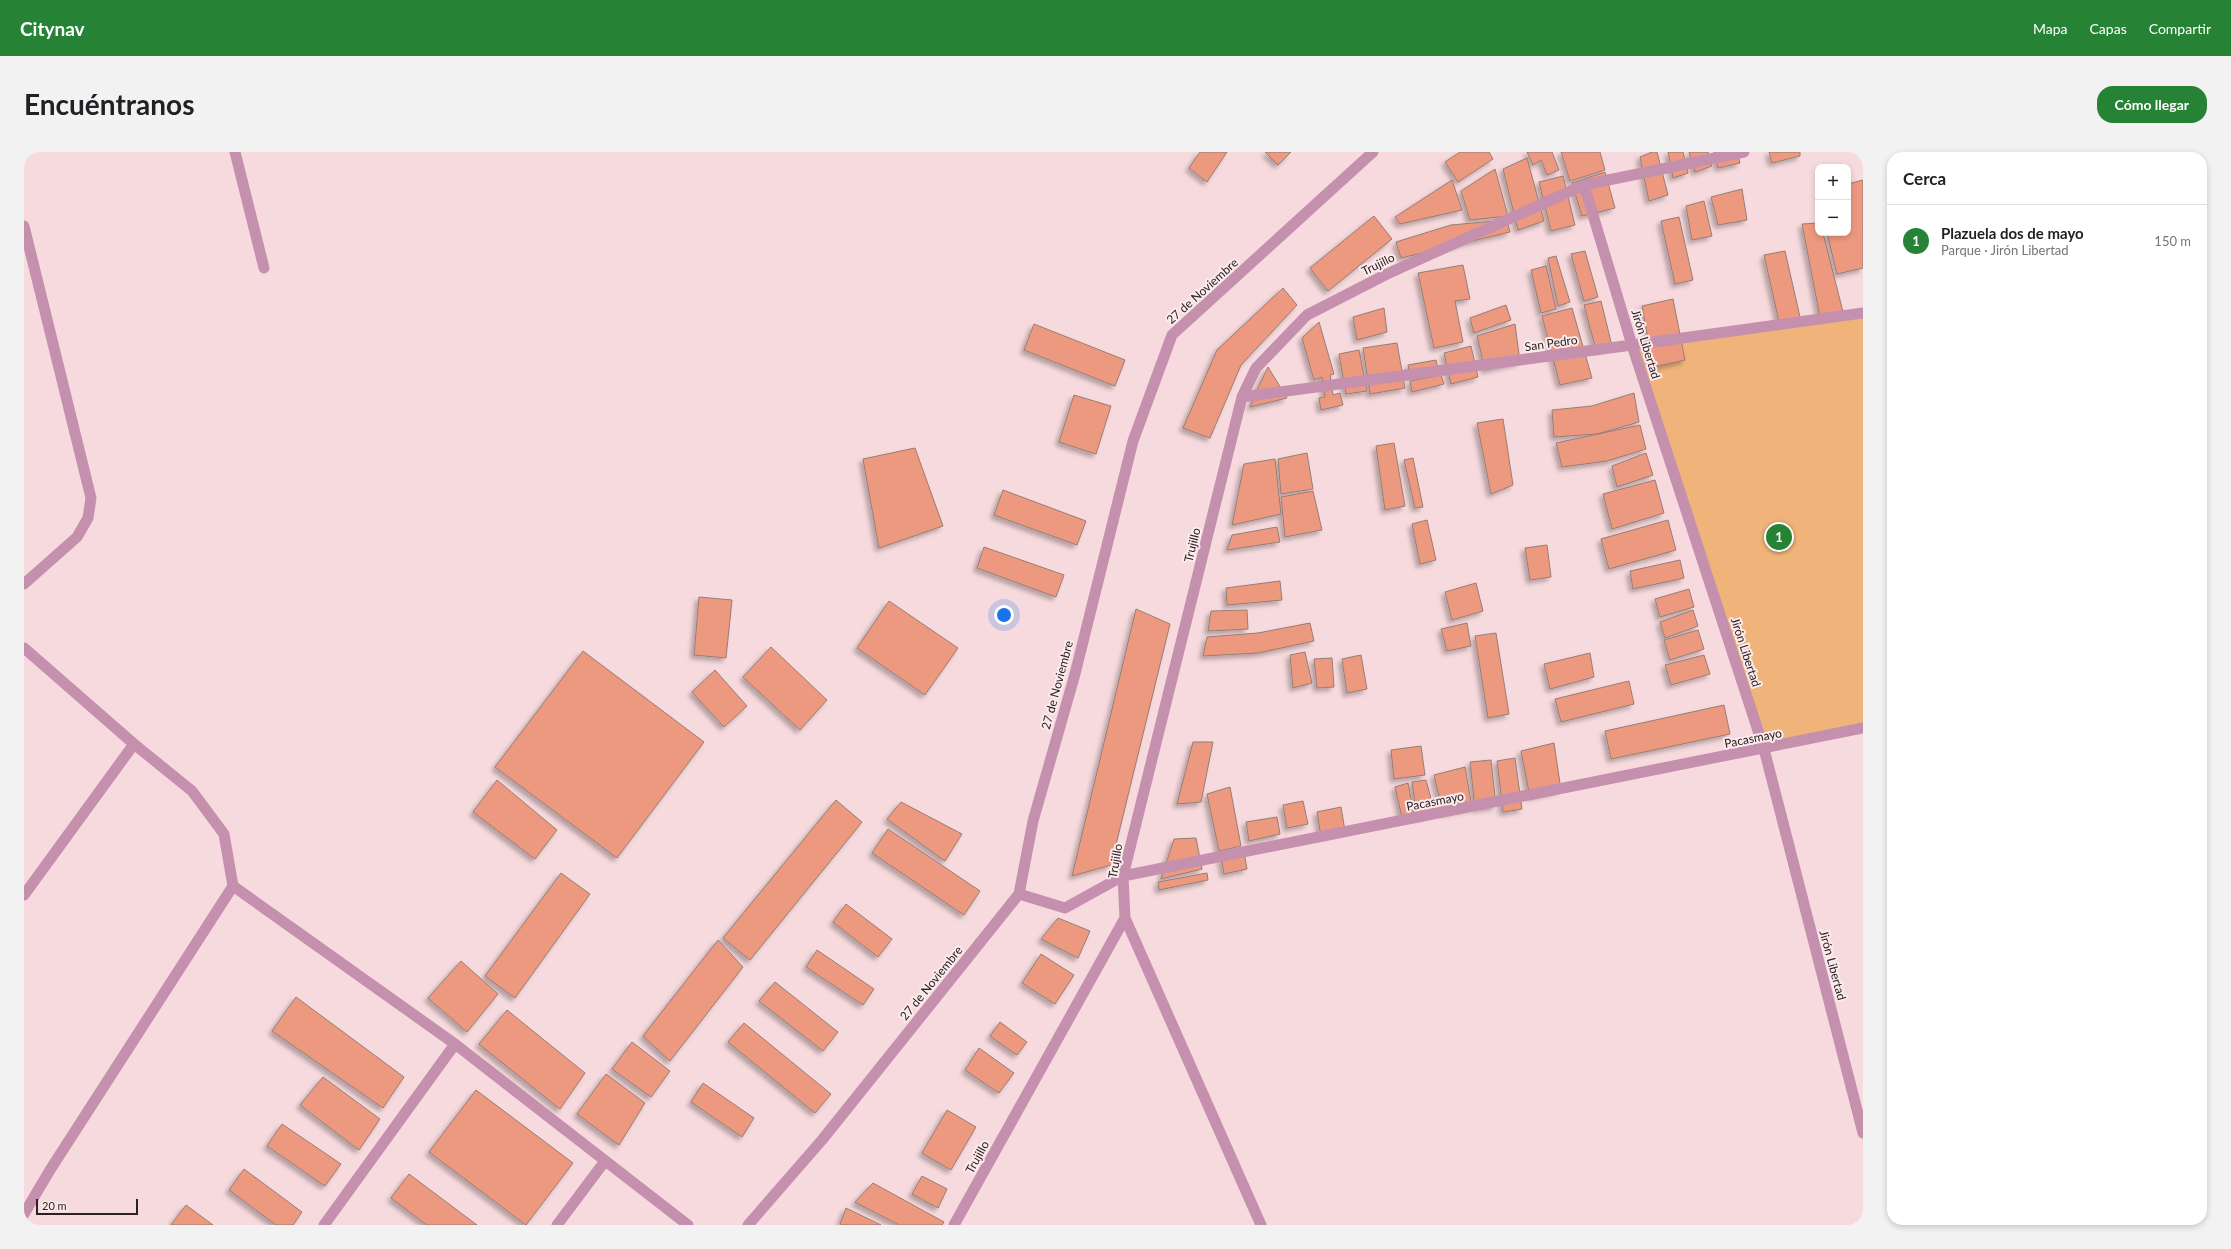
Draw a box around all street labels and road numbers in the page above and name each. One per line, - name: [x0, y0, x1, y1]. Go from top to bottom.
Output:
- street label: Trujillo: [1359, 249, 1397, 278]
- street label: 27 de Noviembre: [1163, 255, 1241, 327]
- street label: Jirón Libertad: [1628, 307, 1664, 381]
- street label: San Pedro: [1524, 332, 1578, 354]
- street label: Trujillo: [1180, 526, 1204, 564]
- street label: Jirón Libertad: [1728, 615, 1764, 689]
- street label: 27 de Noviembre: [1038, 639, 1076, 731]
- street label: Pacasmayo: [1723, 725, 1783, 751]
- street label: Pacasmayo: [1405, 788, 1465, 814]
- street label: Trujillo: [1105, 842, 1125, 880]
- street label: Jirón Libertad: [1816, 928, 1850, 1002]
- street label: 27 de Noviembre: [896, 943, 966, 1023]
- street label: Trujillo: [962, 1138, 992, 1176]

